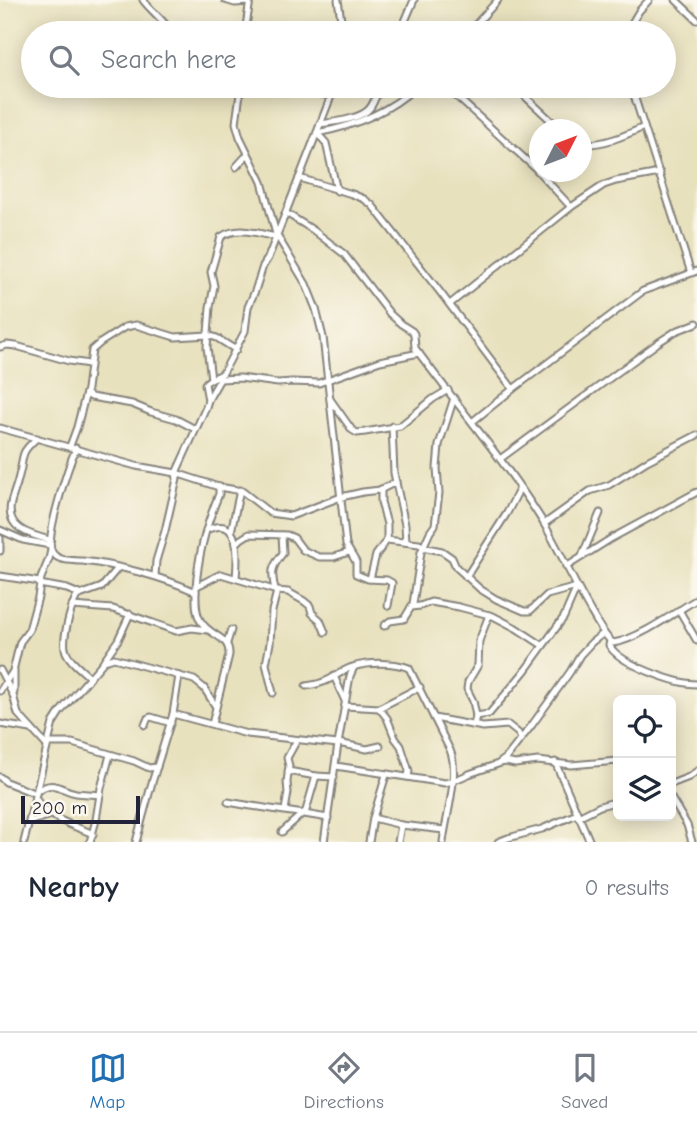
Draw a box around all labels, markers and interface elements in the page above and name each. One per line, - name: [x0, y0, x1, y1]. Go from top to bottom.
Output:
- search box: [21, 21, 676, 98]
- icon: search: [45, 41, 83, 79]
- text: Search here: [101, 45, 236, 75]
- north arrow: [529, 119, 592, 182]
- map controls: [613, 695, 676, 821]
- button: locate: [613, 695, 676, 758]
- button: layers: [613, 758, 676, 821]
- scale bar: [21, 793, 140, 825]
- text: 200 m: [32, 797, 87, 819]
- text: Nearby: [28, 870, 119, 905]
- text: 0 results: [585, 874, 669, 901]
- tab: Map: [89, 1049, 127, 1113]
- tab: Directions: [304, 1049, 384, 1113]
- tab: Saved: [561, 1049, 608, 1113]

